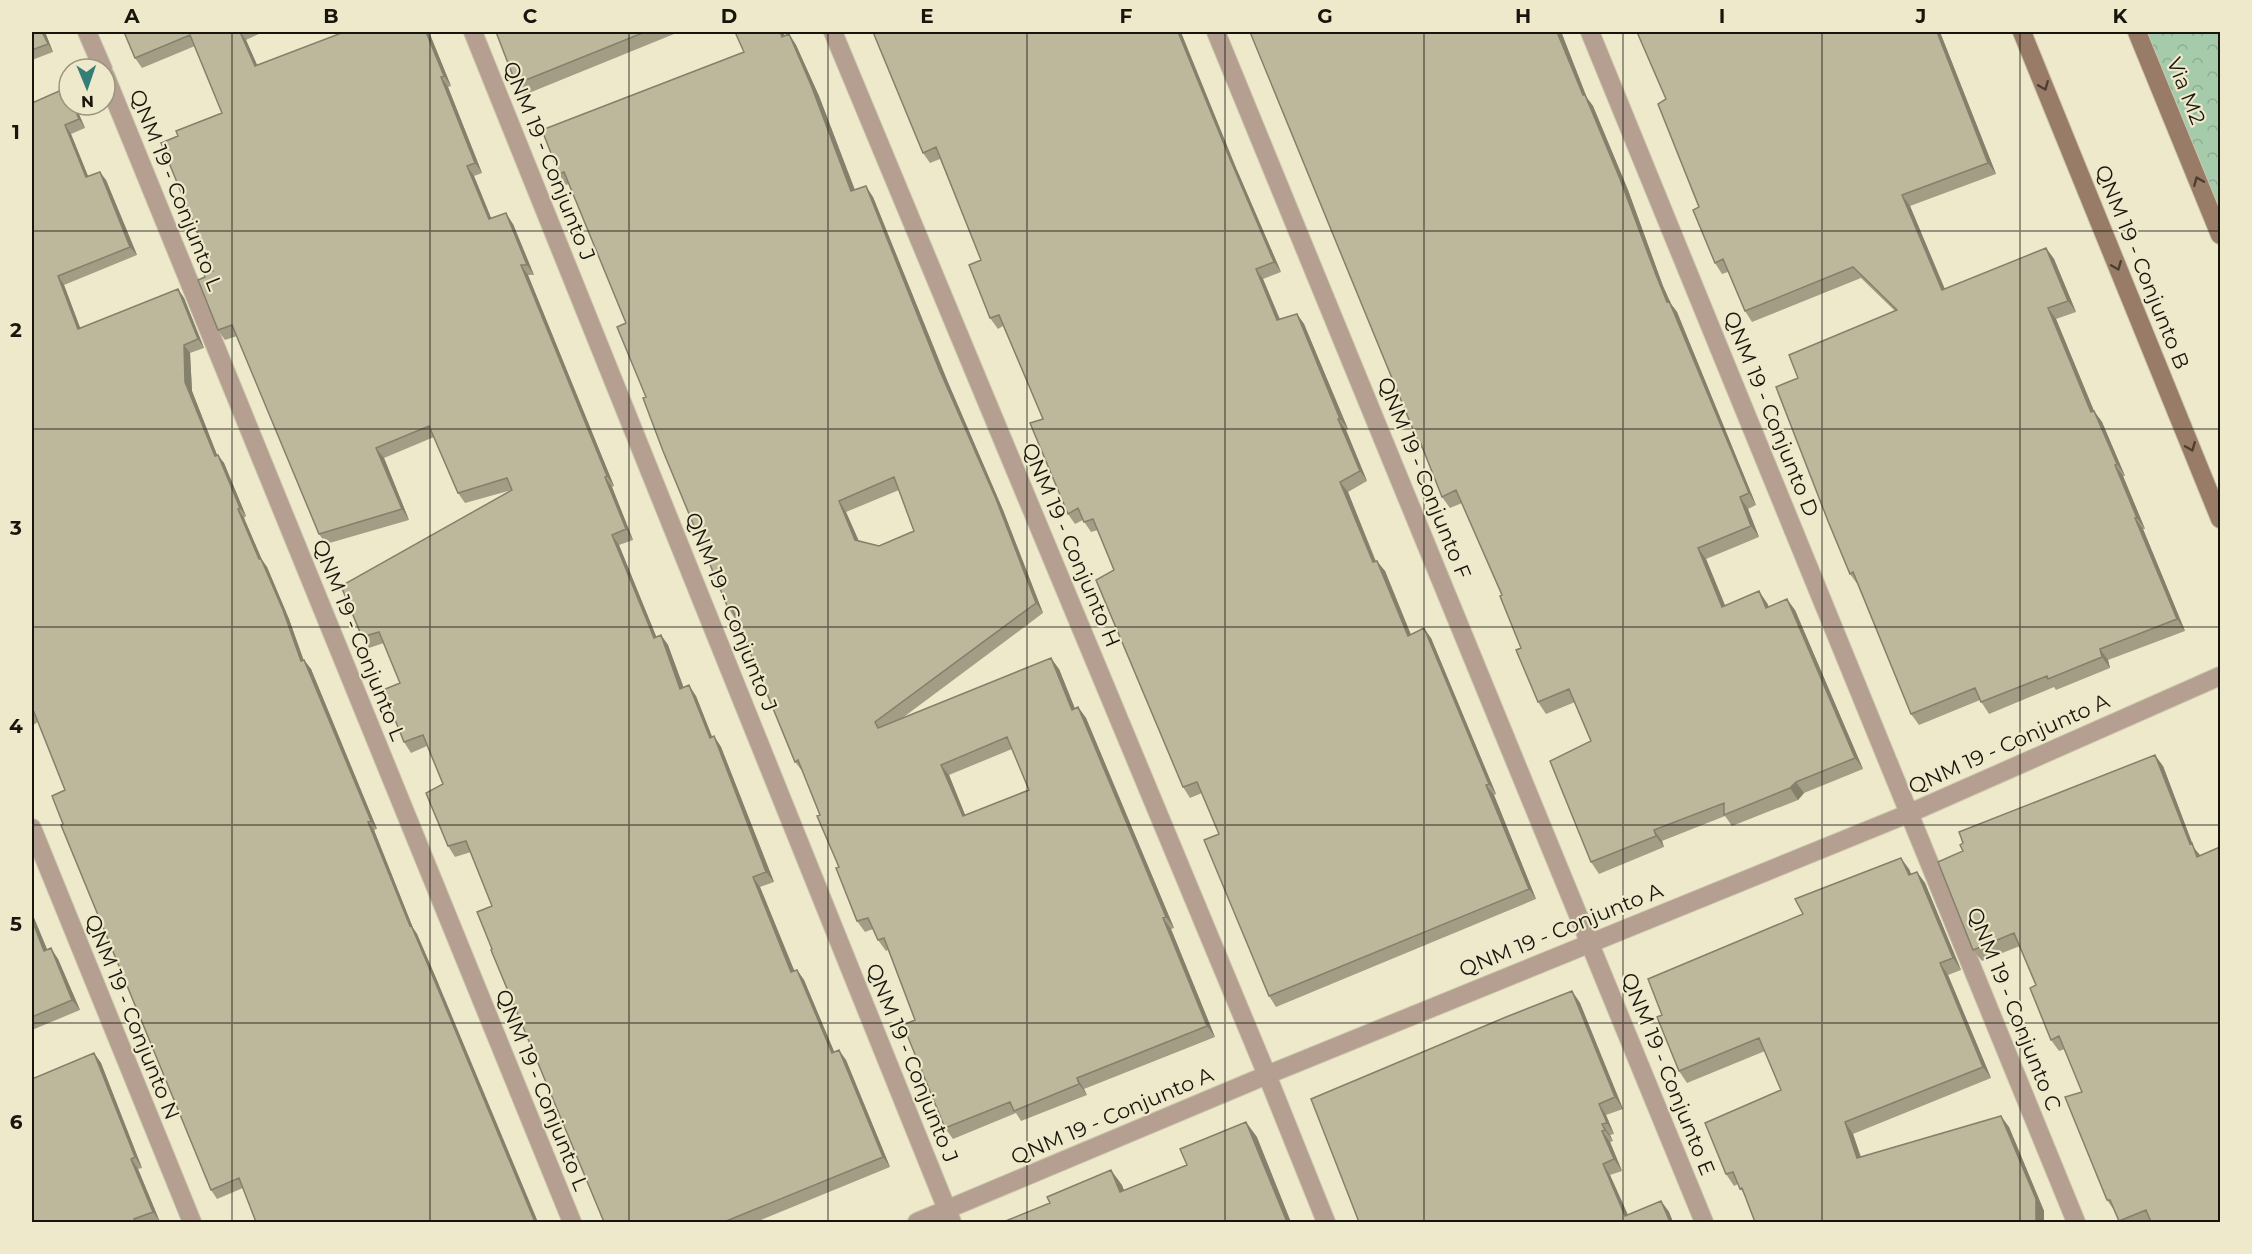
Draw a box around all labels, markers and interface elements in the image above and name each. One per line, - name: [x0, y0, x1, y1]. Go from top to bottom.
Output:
- text: A: [123, 4, 140, 28]
- text: B: [323, 4, 339, 28]
- text: C: [523, 4, 538, 28]
- text: D: [721, 4, 737, 28]
- text: E: [920, 4, 934, 28]
- text: F: [1120, 4, 1133, 28]
- text: G: [1317, 4, 1333, 28]
- text: H: [1515, 4, 1531, 28]
- text: I: [1719, 4, 1725, 28]
- text: J: [1915, 4, 1926, 28]
- text: K: [2113, 4, 2129, 28]
- street label: Via M2: [2162, 54, 2211, 128]
- north arrow: [57, 57, 117, 117]
- street label: QNM 19 - Conjunto J: [498, 57, 601, 264]
- one-way arrow: [2037, 79, 2049, 90]
- street label: QNM 19 - Conjunto L: [125, 86, 228, 295]
- text: N: [81, 92, 94, 111]
- text: 1: [12, 120, 20, 144]
- street label: QNM 19 - Conjunto B: [2090, 161, 2195, 373]
- one-way arrow: [2193, 176, 2205, 187]
- one-way arrow: [2110, 261, 2123, 271]
- street label: QNM 19 - Conjunto D: [1719, 307, 1824, 520]
- text: 2: [10, 318, 22, 342]
- street label: QNM 19 - Conjunto F: [1372, 373, 1476, 582]
- street label: QNM 19 - Conjunto H: [1017, 439, 1126, 651]
- one-way arrow: [2184, 441, 2196, 452]
- street label: QNM 19 - Conjunto J: [680, 508, 783, 715]
- text: 3: [9, 516, 22, 540]
- street label: QNM 19 - Conjunto L: [308, 536, 411, 745]
- street label: QNM 19 - Conjunto A: [1904, 688, 2114, 799]
- text: 4: [9, 714, 23, 738]
- street label: QNM 19 - Conjunto A: [1455, 877, 1667, 982]
- street label: QNM 19 - Conjunto C: [1962, 903, 2067, 1114]
- street label: QNM 19 - Conjunto N: [80, 910, 185, 1123]
- text: 5: [10, 912, 22, 936]
- street label: QNM 19 - Conjunto J: [861, 959, 964, 1166]
- street label: QNM 19 - Conjunto E: [1616, 969, 1721, 1179]
- street label: QNM 19 - Conjunto L: [491, 986, 594, 1195]
- street label: QNM 19 - Conjunto A: [1007, 1061, 1218, 1170]
- text: 6: [10, 1110, 23, 1134]

